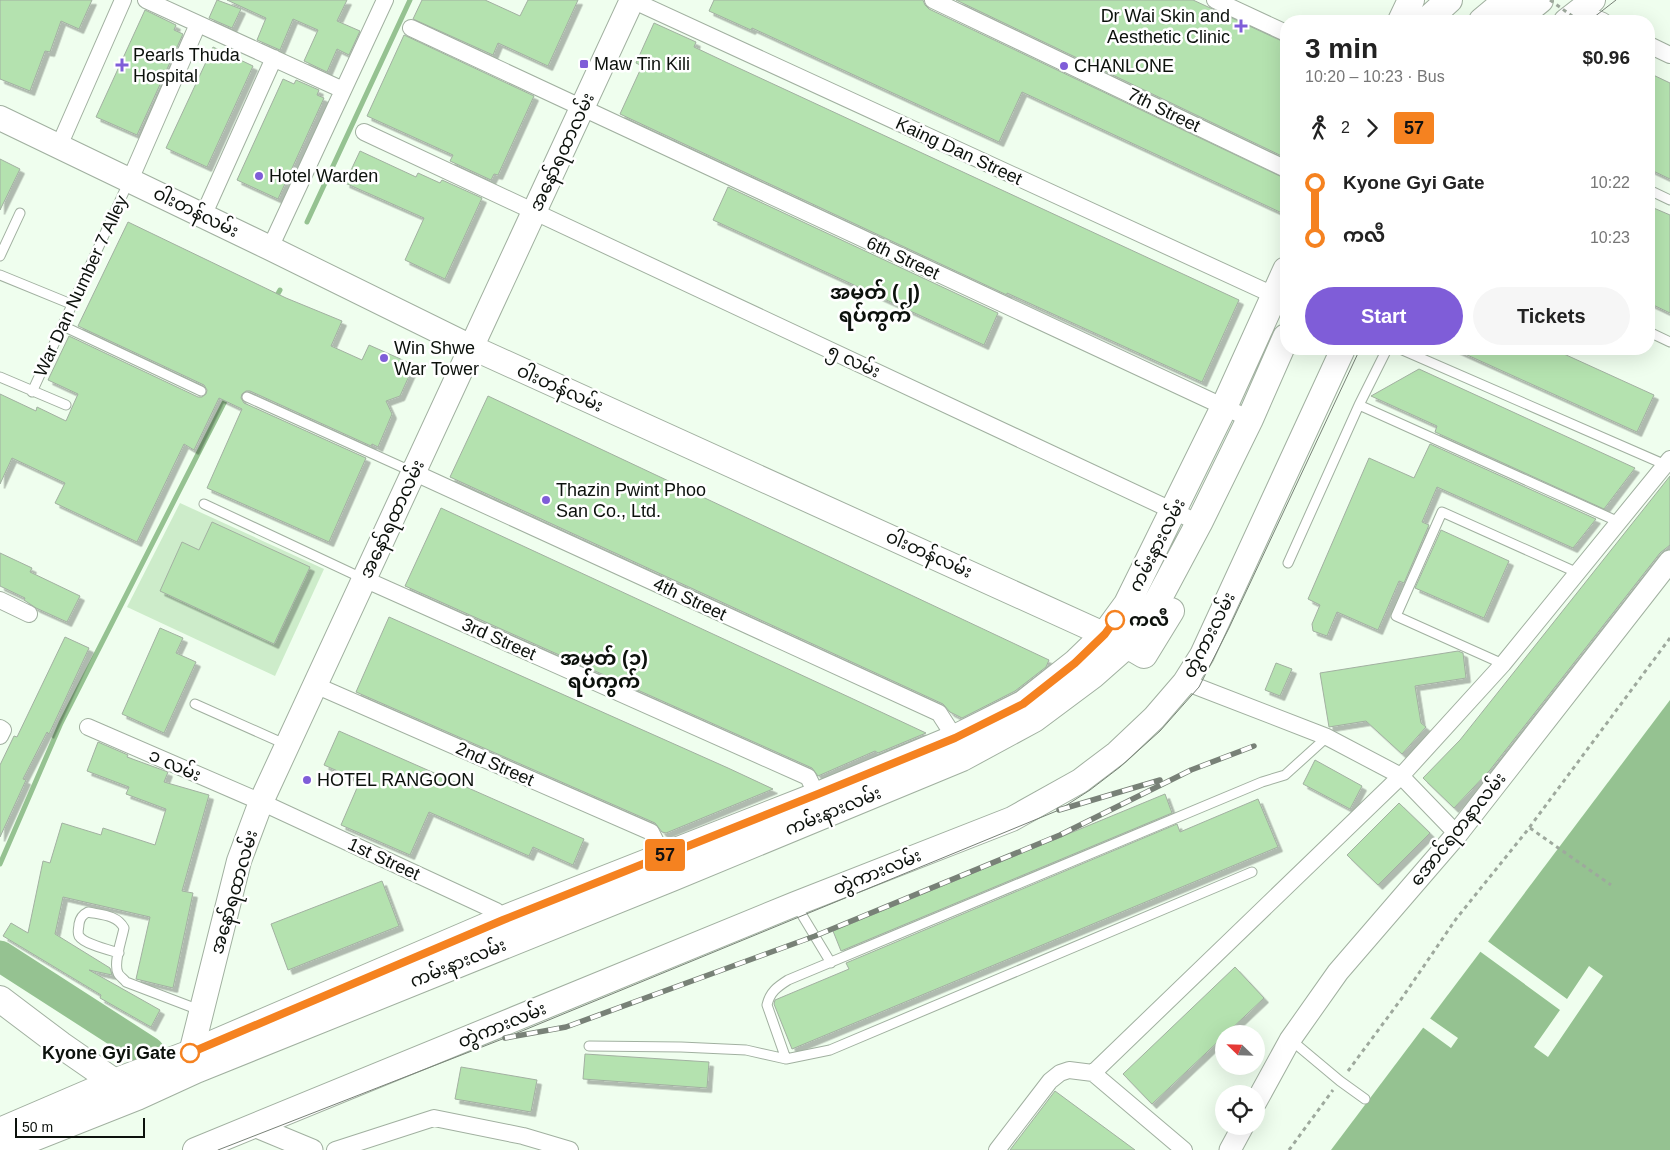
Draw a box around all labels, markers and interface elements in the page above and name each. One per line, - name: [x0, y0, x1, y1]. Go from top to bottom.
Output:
- place label: Dr Wai Skin and Aesthetic Clinic: [1101, 6, 1230, 47]
- marker: Dr Wai Skin and Aesthetic Clinic: [1234, 19, 1248, 33]
- text: 3 min: [1305, 33, 1378, 64]
- place label: Pearls Thuda Hospital: [133, 45, 241, 86]
- text: $0.96: [1582, 47, 1630, 68]
- place label: Maw Tin Kili: [594, 54, 690, 74]
- place label: CHANLONE: [1074, 56, 1174, 76]
- marker: Pearls Thuda Hospital: [115, 58, 129, 72]
- marker: Maw Tin Kili: [578, 58, 590, 70]
- marker: CHANLONE: [1058, 60, 1070, 72]
- text: 10:20 – 10:23 · Bus: [1305, 68, 1445, 85]
- street label: 7th Street: [1125, 84, 1203, 136]
- street label: အနော်ရထာလမ်း: [523, 88, 603, 216]
- street label: Kaing Dan Street: [893, 113, 1025, 189]
- icon: walk: [1305, 114, 1333, 142]
- icon: forward: [1358, 114, 1386, 142]
- text: 57: [1404, 118, 1424, 138]
- text: 2: [1341, 119, 1350, 136]
- place label: Hotel Warden: [269, 166, 378, 186]
- marker: Hotel Warden: [253, 170, 265, 182]
- text: Kyone Gyi Gate: [1343, 172, 1485, 193]
- text: 10:22: [1590, 174, 1630, 191]
- street label: ဝါးတန်လမ်း: [148, 180, 243, 246]
- street label: War Dan Number 7 Alley: [30, 192, 132, 380]
- text: ကလီ: [1343, 225, 1385, 246]
- text: 10:23: [1590, 229, 1630, 246]
- street label: 6th Street: [863, 232, 943, 284]
- district label: အမှတ် (၂) ရပ်ကွက်: [830, 279, 920, 331]
- button: Start: [1305, 287, 1463, 345]
- button: Tickets: [1473, 287, 1630, 345]
- street label: ၅ လမ်း: [822, 337, 885, 386]
- place label: Win Shwe War Tower: [394, 338, 479, 379]
- marker: Win Shwe War Tower: [378, 352, 390, 364]
- street label: ဝါးတန်လမ်း: [512, 357, 607, 420]
- street label: အနော်ရထာလမ်း: [353, 455, 433, 583]
- place label: Thazin Pwint Phoo San Co., Ltd.: [556, 480, 706, 521]
- marker: Thazin Pwint Phoo San Co., Ltd.: [540, 494, 552, 506]
- street label: ကမ်းနားလမ်း: [1122, 494, 1194, 597]
- street label: ဝါးတန်လမ်း: [881, 523, 976, 586]
- street label: 4th Street: [650, 573, 730, 625]
- street label: တွဲကားလမ်း: [1176, 587, 1244, 683]
- place label: ကလီ: [1129, 608, 1169, 630]
- marker: ကလီ: [1105, 610, 1125, 630]
- street label: 3rd Street: [459, 614, 539, 664]
- district label: အမှတ် (၁) ရပ်ကွက်: [560, 645, 648, 697]
- street label: 2nd Street: [453, 738, 537, 790]
- street label: ၁ လမ်း: [146, 742, 205, 785]
- street label: အောင်ရတနာလမ်း: [1404, 766, 1514, 893]
- place label: HOTEL RANGOON: [317, 770, 474, 790]
- marker: HOTEL RANGOON: [301, 774, 313, 786]
- street label: ကမ်းနားလမ်း: [781, 780, 886, 844]
- street label: အနော်ရထာလမ်း: [204, 827, 266, 958]
- street label: 1st Street: [345, 834, 423, 884]
- line badge: 57: [642, 839, 688, 871]
- street label: တွဲကားလမ်း: [829, 842, 926, 903]
- text: 57: [655, 845, 675, 865]
- street label: ကမ်းနားလမ်း: [406, 932, 511, 996]
- street label: တွဲကားလမ်း: [454, 995, 551, 1056]
- north arrow: [1215, 1025, 1265, 1075]
- map controls: [1215, 1025, 1265, 1135]
- place label: Kyone Gyi Gate: [42, 1043, 176, 1063]
- marker: Kyone Gyi Gate: [180, 1043, 200, 1063]
- button: locate: [1215, 1085, 1265, 1135]
- scale bar: [15, 1115, 145, 1138]
- text: 50 m: [22, 1119, 53, 1135]

